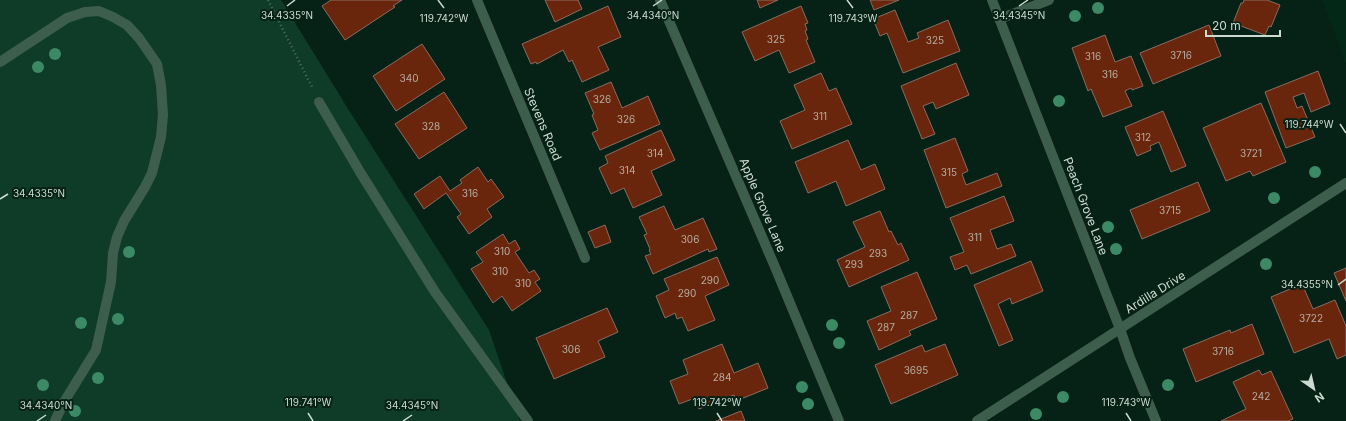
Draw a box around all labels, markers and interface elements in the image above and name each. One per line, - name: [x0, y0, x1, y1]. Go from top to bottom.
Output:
- text: 34.4335°N: [261, 9, 313, 21]
- text: 34.4340°N: [627, 9, 679, 21]
- text: 34.4345°N: [993, 9, 1045, 21]
- text: 119.742°W: [420, 12, 469, 24]
- text: 119.743°W: [829, 12, 878, 24]
- scale bar: [1206, 12, 1280, 38]
- text: 20 m: [1212, 18, 1241, 33]
- house number: 325: [767, 33, 785, 45]
- house number: 325: [926, 34, 944, 46]
- house number: 3716: [1170, 49, 1192, 61]
- house number: 316: [1085, 50, 1101, 62]
- house number: 316: [1102, 68, 1118, 80]
- house number: 340: [400, 72, 418, 84]
- street label: Stevens Road: [521, 85, 565, 163]
- house number: 326: [593, 93, 611, 105]
- house number: 311: [813, 110, 827, 122]
- house number: 326: [617, 113, 635, 125]
- text: 119.744°W: [1284, 118, 1334, 130]
- house number: 328: [422, 120, 440, 132]
- house number: 312: [1135, 131, 1151, 143]
- house number: 314: [647, 147, 663, 159]
- house number: 3721: [1240, 147, 1262, 159]
- street label: Peach Grove Lane: [1060, 155, 1112, 257]
- street label: Apple Grove Lane: [736, 156, 790, 254]
- house number: 314: [619, 164, 635, 176]
- house number: 315: [941, 166, 957, 178]
- text: 34.4335°N: [13, 187, 65, 199]
- house number: 316: [462, 187, 478, 199]
- house number: 3715: [1159, 204, 1181, 216]
- house number: 311: [968, 231, 982, 243]
- house number: 306: [681, 233, 699, 245]
- house number: 310: [494, 245, 510, 257]
- house number: 293: [869, 247, 887, 259]
- house number: 293: [845, 258, 863, 270]
- house number: 310: [492, 265, 508, 277]
- street label: Ardilla Drive: [1122, 267, 1188, 317]
- house number: 290: [701, 274, 719, 286]
- house number: 310: [515, 277, 531, 289]
- text: 34.4355°N: [1281, 278, 1333, 290]
- house number: 290: [678, 287, 696, 299]
- house number: 287: [900, 309, 918, 321]
- house number: 3722: [1299, 312, 1323, 324]
- house number: 287: [877, 321, 895, 333]
- house number: 306: [562, 343, 580, 355]
- house number: 3716: [1212, 345, 1234, 357]
- house number: 3695: [904, 364, 928, 376]
- north arrow: [1294, 369, 1334, 409]
- house number: 284: [713, 371, 731, 383]
- text: N: [1312, 389, 1327, 405]
- house number: 242: [1252, 390, 1270, 402]
- text: 119.741°W: [285, 396, 331, 408]
- text: 119.742°W: [693, 396, 742, 408]
- text: 119.743°W: [1102, 396, 1151, 408]
- text: 34.4340°N: [20, 399, 72, 411]
- text: 34.4345°N: [386, 399, 438, 411]

